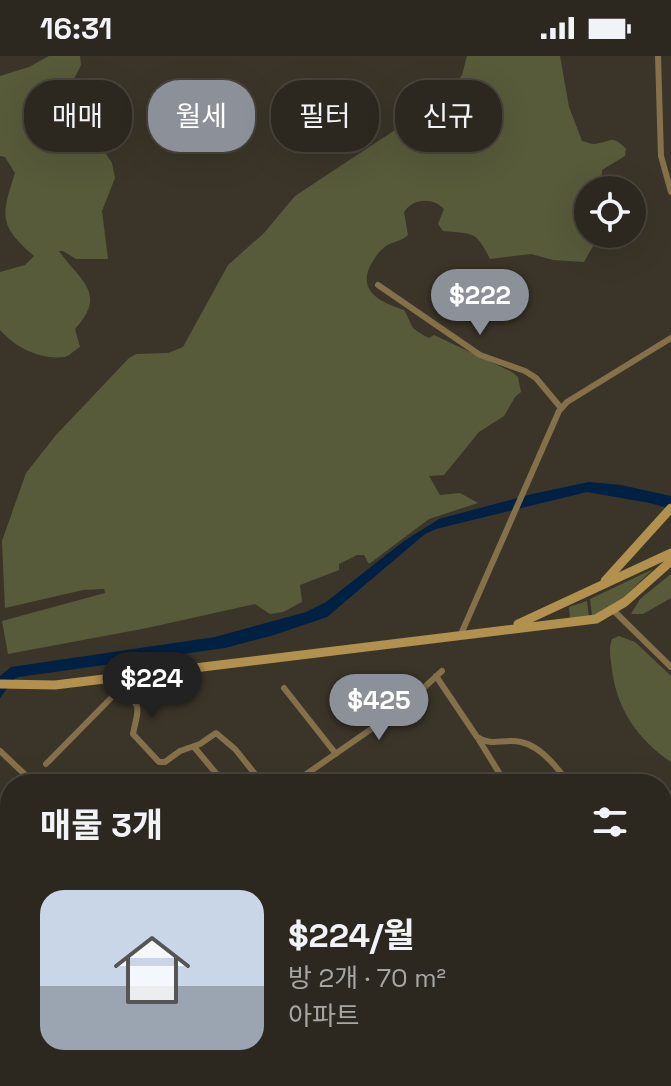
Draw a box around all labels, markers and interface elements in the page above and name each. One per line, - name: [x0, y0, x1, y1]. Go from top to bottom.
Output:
- text: 16:31: [40, 9, 112, 48]
- chip: 매매: [24, 80, 132, 152]
- chip: 월세: [148, 80, 255, 152]
- chip: 필터: [271, 80, 379, 152]
- chip: 신규: [395, 80, 502, 152]
- map controls: [574, 176, 646, 248]
- button: locate: [574, 176, 646, 248]
- pin: $222: [433, 269, 527, 337]
- text: $222: [449, 278, 511, 312]
- pin: $224: [105, 652, 199, 720]
- text: $224: [121, 661, 183, 695]
- pin: $425: [332, 674, 426, 742]
- text: $425: [347, 683, 411, 717]
- icon: filters: [588, 800, 632, 844]
- text: 매물 3개: [40, 804, 163, 847]
- text: $224/월: [288, 914, 415, 957]
- icon: home: [104, 922, 200, 1018]
- text: 방 2개 · 70 m²: [288, 961, 446, 995]
- text: 아파트: [288, 999, 360, 1033]

